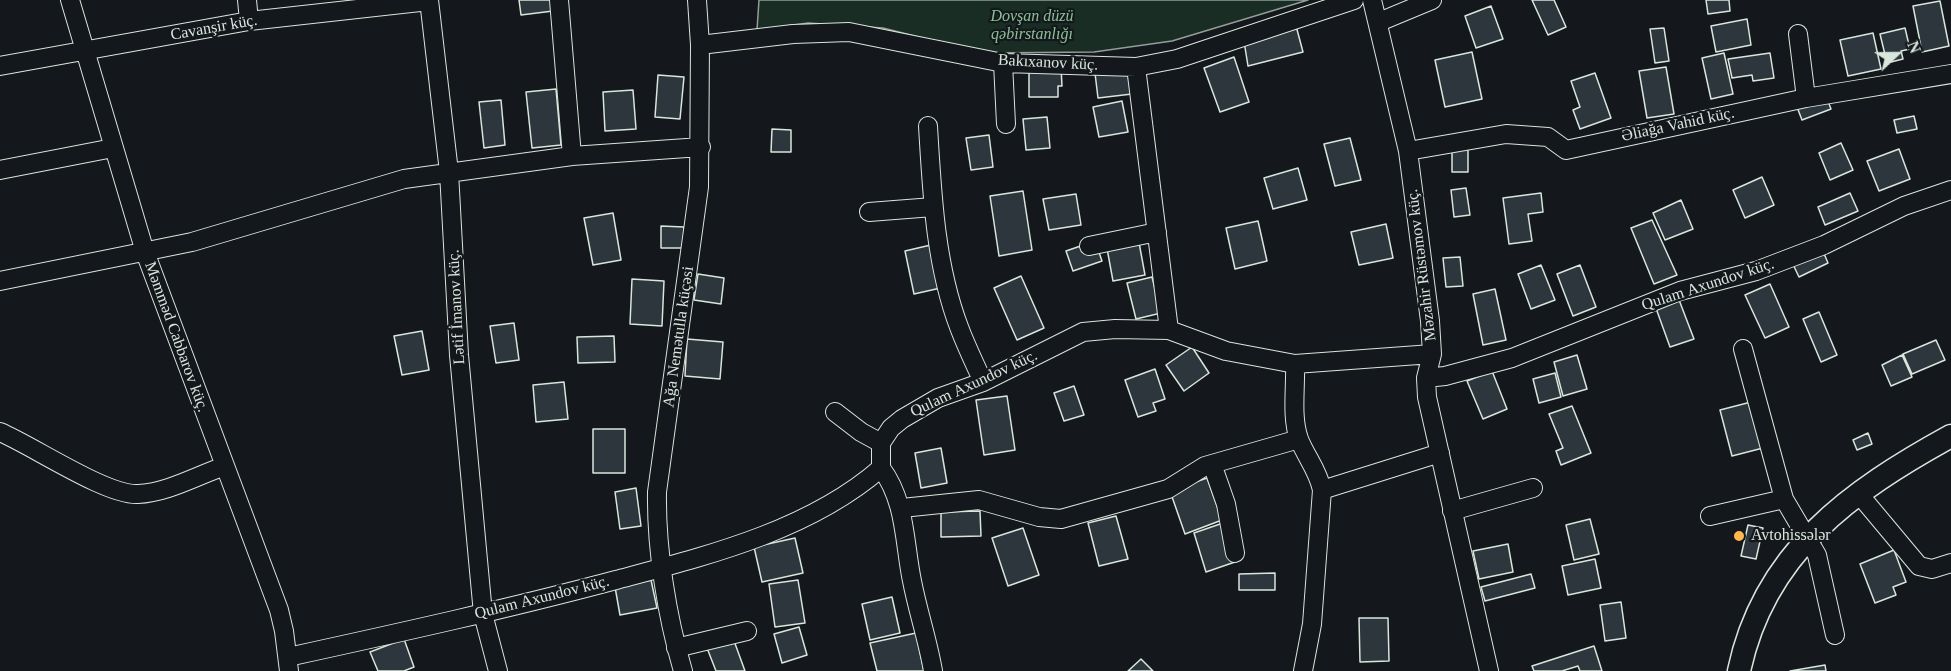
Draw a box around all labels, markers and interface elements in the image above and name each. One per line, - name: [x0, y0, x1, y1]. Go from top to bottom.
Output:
- park label: Dovşan düzü qəbirstanlığı: [990, 7, 1074, 45]
- street label: Cavanşir küç.: [169, 11, 259, 45]
- north arrow: [1867, 24, 1927, 84]
- text: N: [1904, 39, 1924, 56]
- street label: Bakıxanov küç.: [997, 51, 1099, 75]
- street label: Əliağa Vahid küç.: [1620, 104, 1736, 146]
- street label: Məzahir Rüstəmov küç.: [1403, 188, 1441, 342]
- street label: Lətif İmanov küç.: [444, 249, 470, 365]
- street label: Qulam Axundov küç.: [1639, 255, 1777, 315]
- street label: Məmməd Cabbarov küç.: [140, 259, 212, 415]
- street label: Ağa Nemətulla küçəsi: [660, 265, 698, 409]
- street label: Qulam Axundov küç.: [907, 346, 1041, 422]
- place label: Avtohissələr: [1751, 526, 1831, 546]
- marker: Avtohissələr: [1732, 529, 1746, 543]
- street label: Qulam Axundov küç.: [473, 572, 611, 624]

